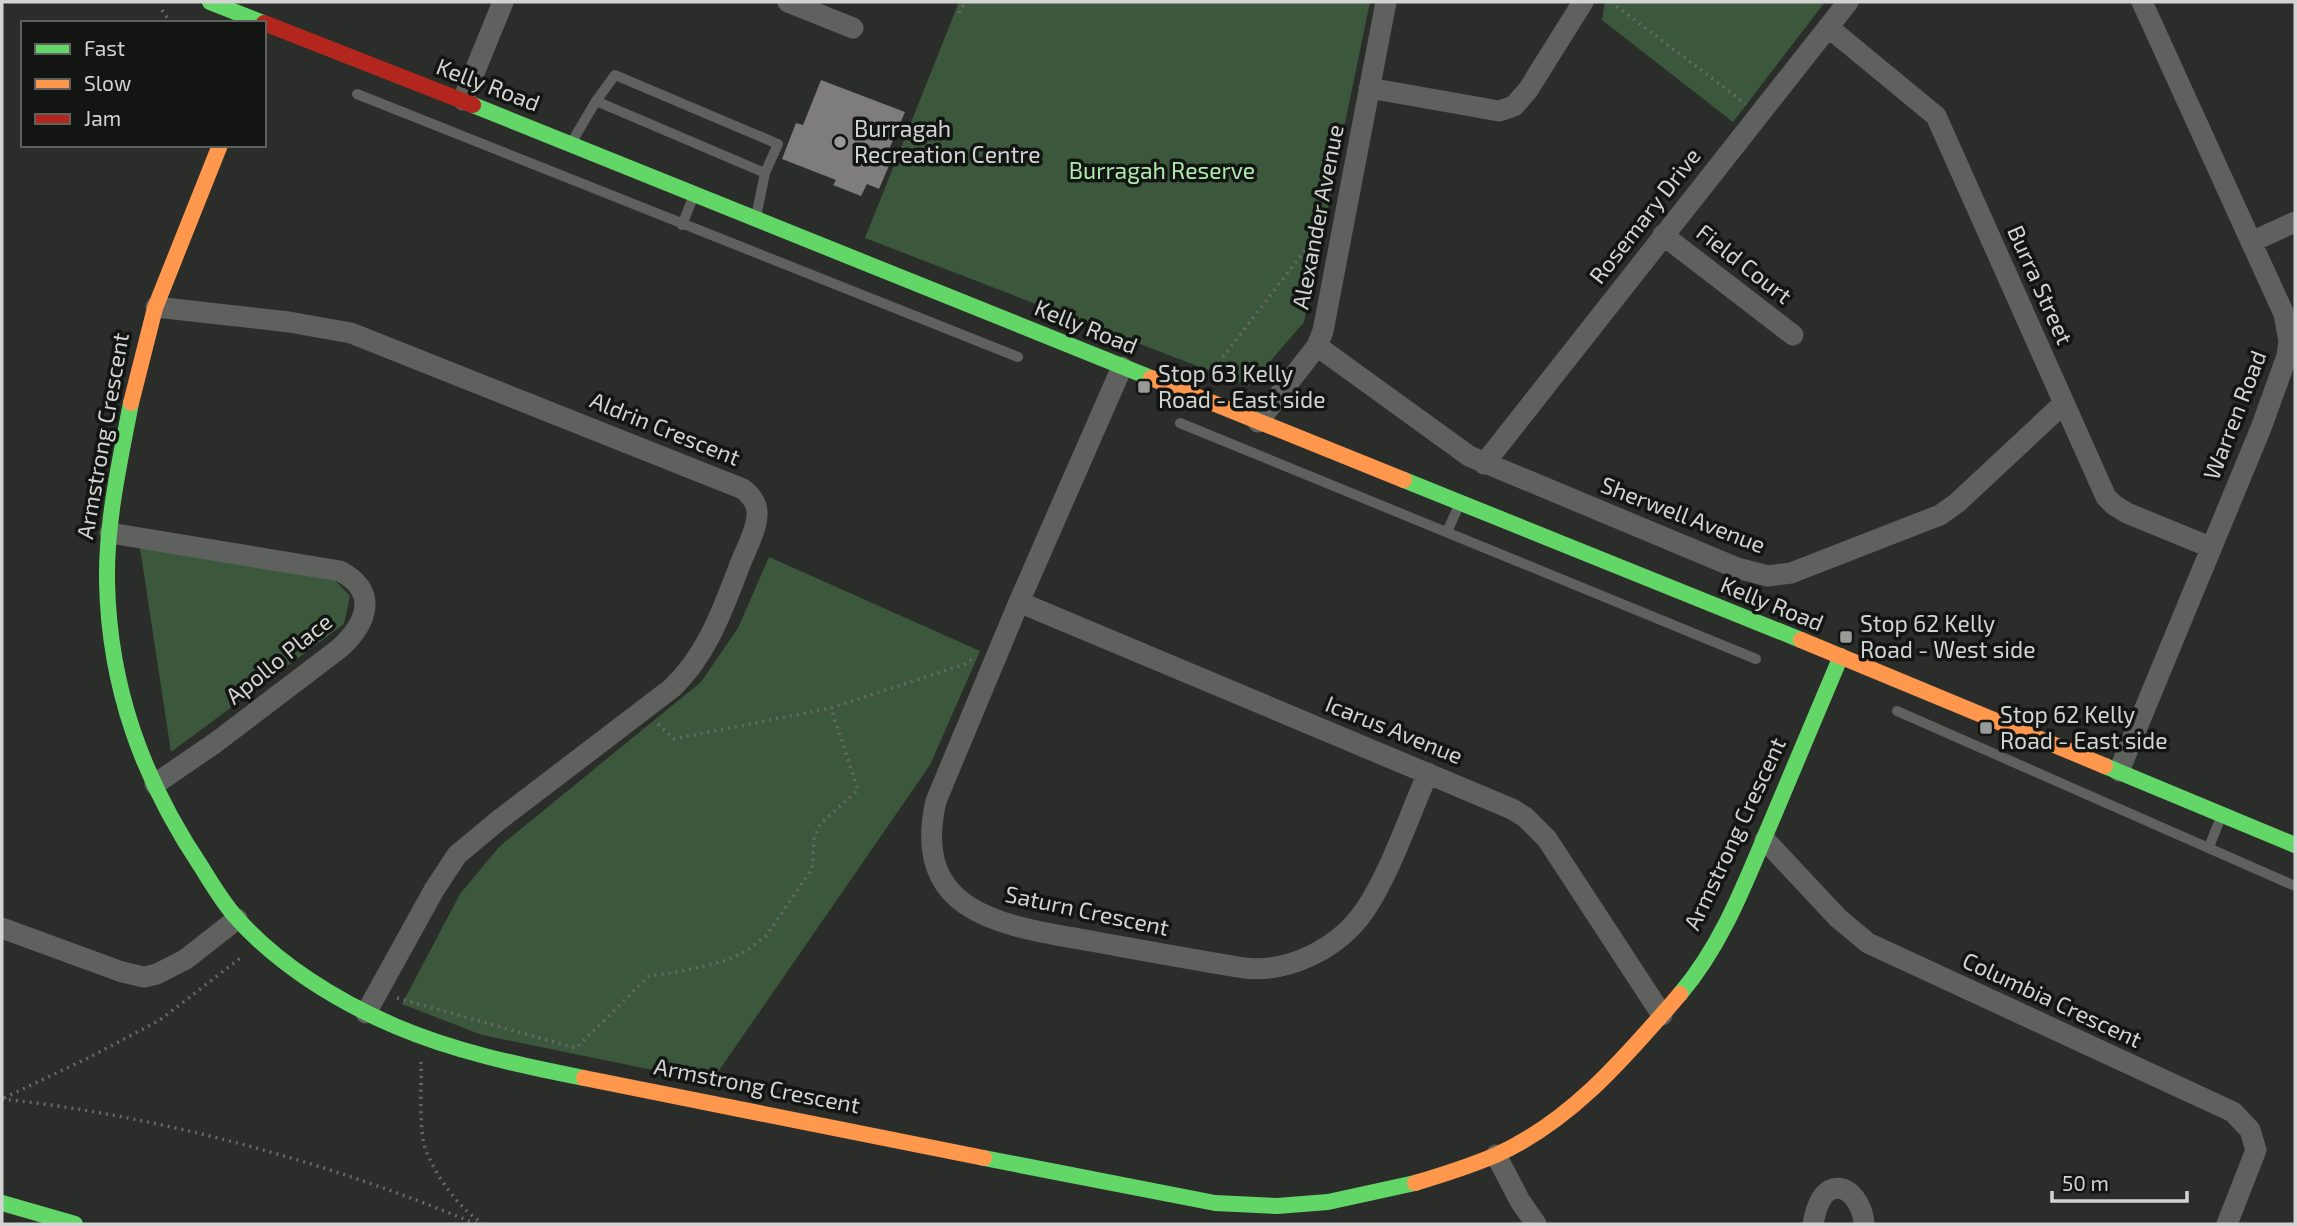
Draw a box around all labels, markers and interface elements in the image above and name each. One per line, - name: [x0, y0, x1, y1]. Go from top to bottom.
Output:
- legend: [21, 21, 266, 147]
- text: Fast: [84, 35, 125, 60]
- street label: Kelly Road: [433, 52, 544, 117]
- text: Slow: [84, 70, 131, 95]
- text: Jam: [84, 105, 121, 130]
- place label: Burragah Recreation Centre: [854, 114, 1040, 168]
- street label: Alexander Avenue: [1285, 122, 1349, 312]
- marker: Burragah Recreation Centre: [832, 134, 848, 150]
- street label: Rosemary Drive: [1583, 142, 1706, 289]
- park label: Burragah Reserve: [1069, 156, 1255, 184]
- street label: Field Court: [1692, 217, 1798, 309]
- street label: Burra Street: [2002, 221, 2080, 349]
- street label: Kelly Road: [1031, 293, 1142, 359]
- street label: Armstrong Crescent: [70, 330, 134, 541]
- street label: Warren Road: [2197, 346, 2272, 483]
- place label: Stop 63 Kelly Road - East side: [1158, 359, 1326, 413]
- marker: Stop 63 Kelly Road - East side: [1136, 379, 1152, 395]
- street label: Aldrin Crescent: [586, 385, 745, 471]
- street label: Sherwell Avenue: [1597, 470, 1770, 558]
- street label: Kelly Road: [1717, 570, 1828, 636]
- street label: Apollo Place: [219, 607, 337, 710]
- place label: Stop 62 Kelly Road - West side: [1860, 609, 2036, 663]
- marker: Stop 62 Kelly Road - West side: [1838, 629, 1854, 645]
- street label: Icarus Avenue: [1322, 689, 1467, 769]
- place label: Stop 62 Kelly Road - East side: [2000, 700, 2168, 754]
- marker: Stop 62 Kelly Road - East side: [1978, 720, 1994, 736]
- street label: Armstrong Crescent: [1677, 733, 1791, 934]
- street label: Saturn Crescent: [1003, 879, 1172, 941]
- street label: Columbia Crescent: [1958, 945, 2147, 1053]
- street label: Armstrong Crescent: [652, 1051, 863, 1119]
- scale bar: [2052, 1160, 2187, 1204]
- text: 50 m: [2062, 1170, 2109, 1195]

